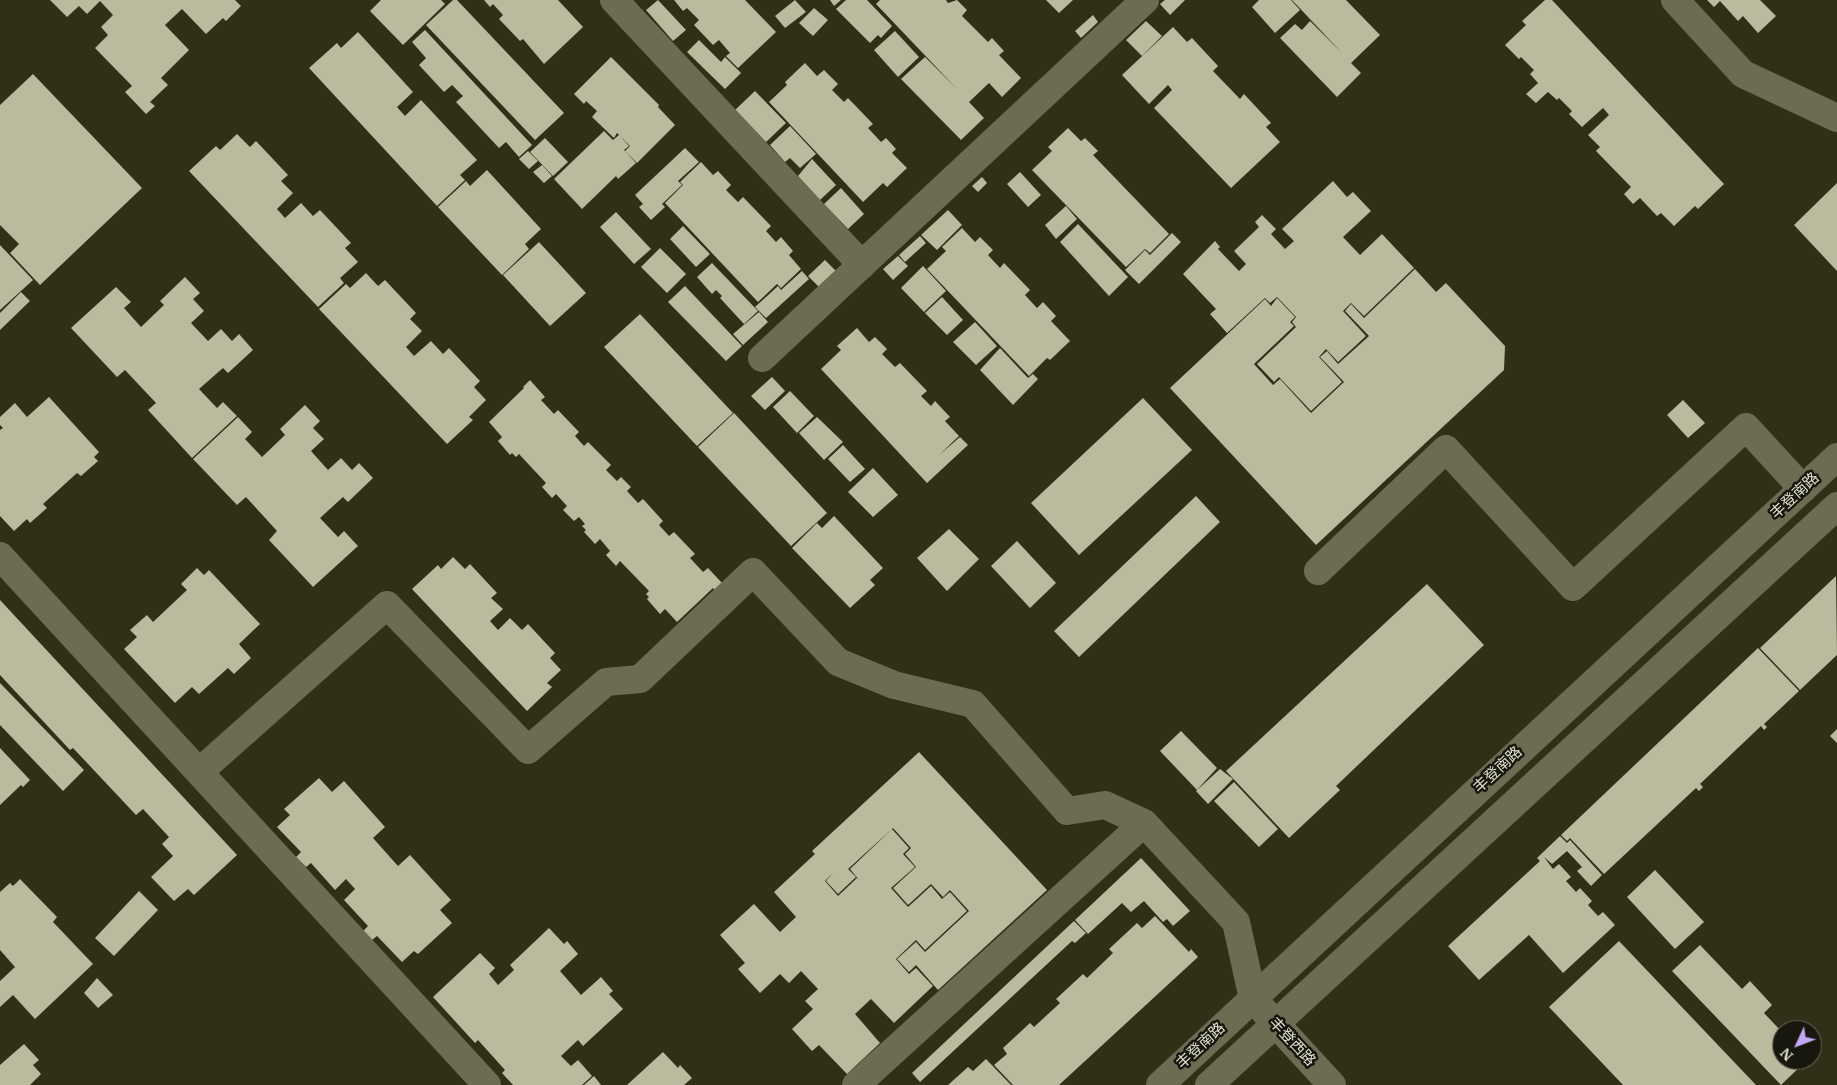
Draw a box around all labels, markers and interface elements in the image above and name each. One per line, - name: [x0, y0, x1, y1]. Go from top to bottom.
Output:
- street label: 丰登南路: [1767, 469, 1823, 523]
- street label: 丰登南路: [1470, 743, 1526, 797]
- street label: 丰登西路: [1265, 1014, 1319, 1070]
- street label: 丰登南路: [1173, 1019, 1229, 1073]
- north arrow: [1772, 1020, 1822, 1070]
- text: N: [1776, 1044, 1797, 1065]

